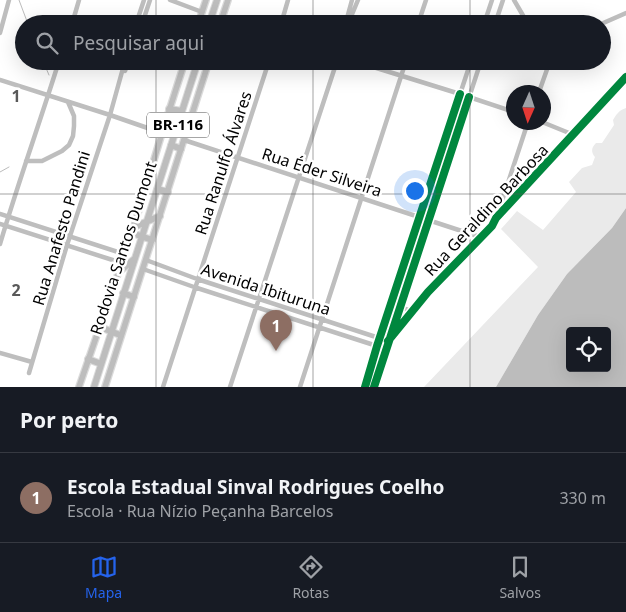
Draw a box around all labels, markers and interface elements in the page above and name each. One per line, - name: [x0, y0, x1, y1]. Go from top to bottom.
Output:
- search box: [15, 15, 611, 70]
- icon: search: [33, 29, 61, 57]
- text: Pesquisar aqui: [73, 30, 204, 56]
- text: 1: [11, 85, 21, 107]
- north arrow: [506, 85, 551, 130]
- street label: Rua Ranulfo Álvares: [189, 88, 257, 238]
- road number: BR-116: [147, 112, 209, 138]
- street label: Rua Geraldino Barbosa: [419, 139, 553, 281]
- street label: Rua Éder Silveira: [259, 142, 385, 202]
- street label: Rua Anafesto Pandini: [27, 148, 95, 308]
- street label: Rodovia Santos Dumont: [85, 158, 161, 337]
- your location: [402, 178, 428, 204]
- street label: Avenida Ibituruna: [199, 258, 333, 320]
- text: 2: [11, 279, 21, 301]
- pin: 1: [260, 310, 292, 351]
- map controls: [566, 327, 611, 372]
- button: locate: [566, 327, 611, 372]
- text: Por perto: [20, 406, 118, 434]
- text: Escola Estadual Sinval Rodrigues Coelho: [67, 474, 444, 500]
- text: 1: [31, 487, 41, 509]
- text: 330 m: [559, 487, 606, 509]
- text: Escola · Rua Nízio Peçanha Barcelos: [67, 500, 334, 522]
- tab: Mapa: [85, 553, 122, 602]
- tab: Rotas: [292, 553, 329, 602]
- tab: Salvos: [499, 553, 541, 602]

